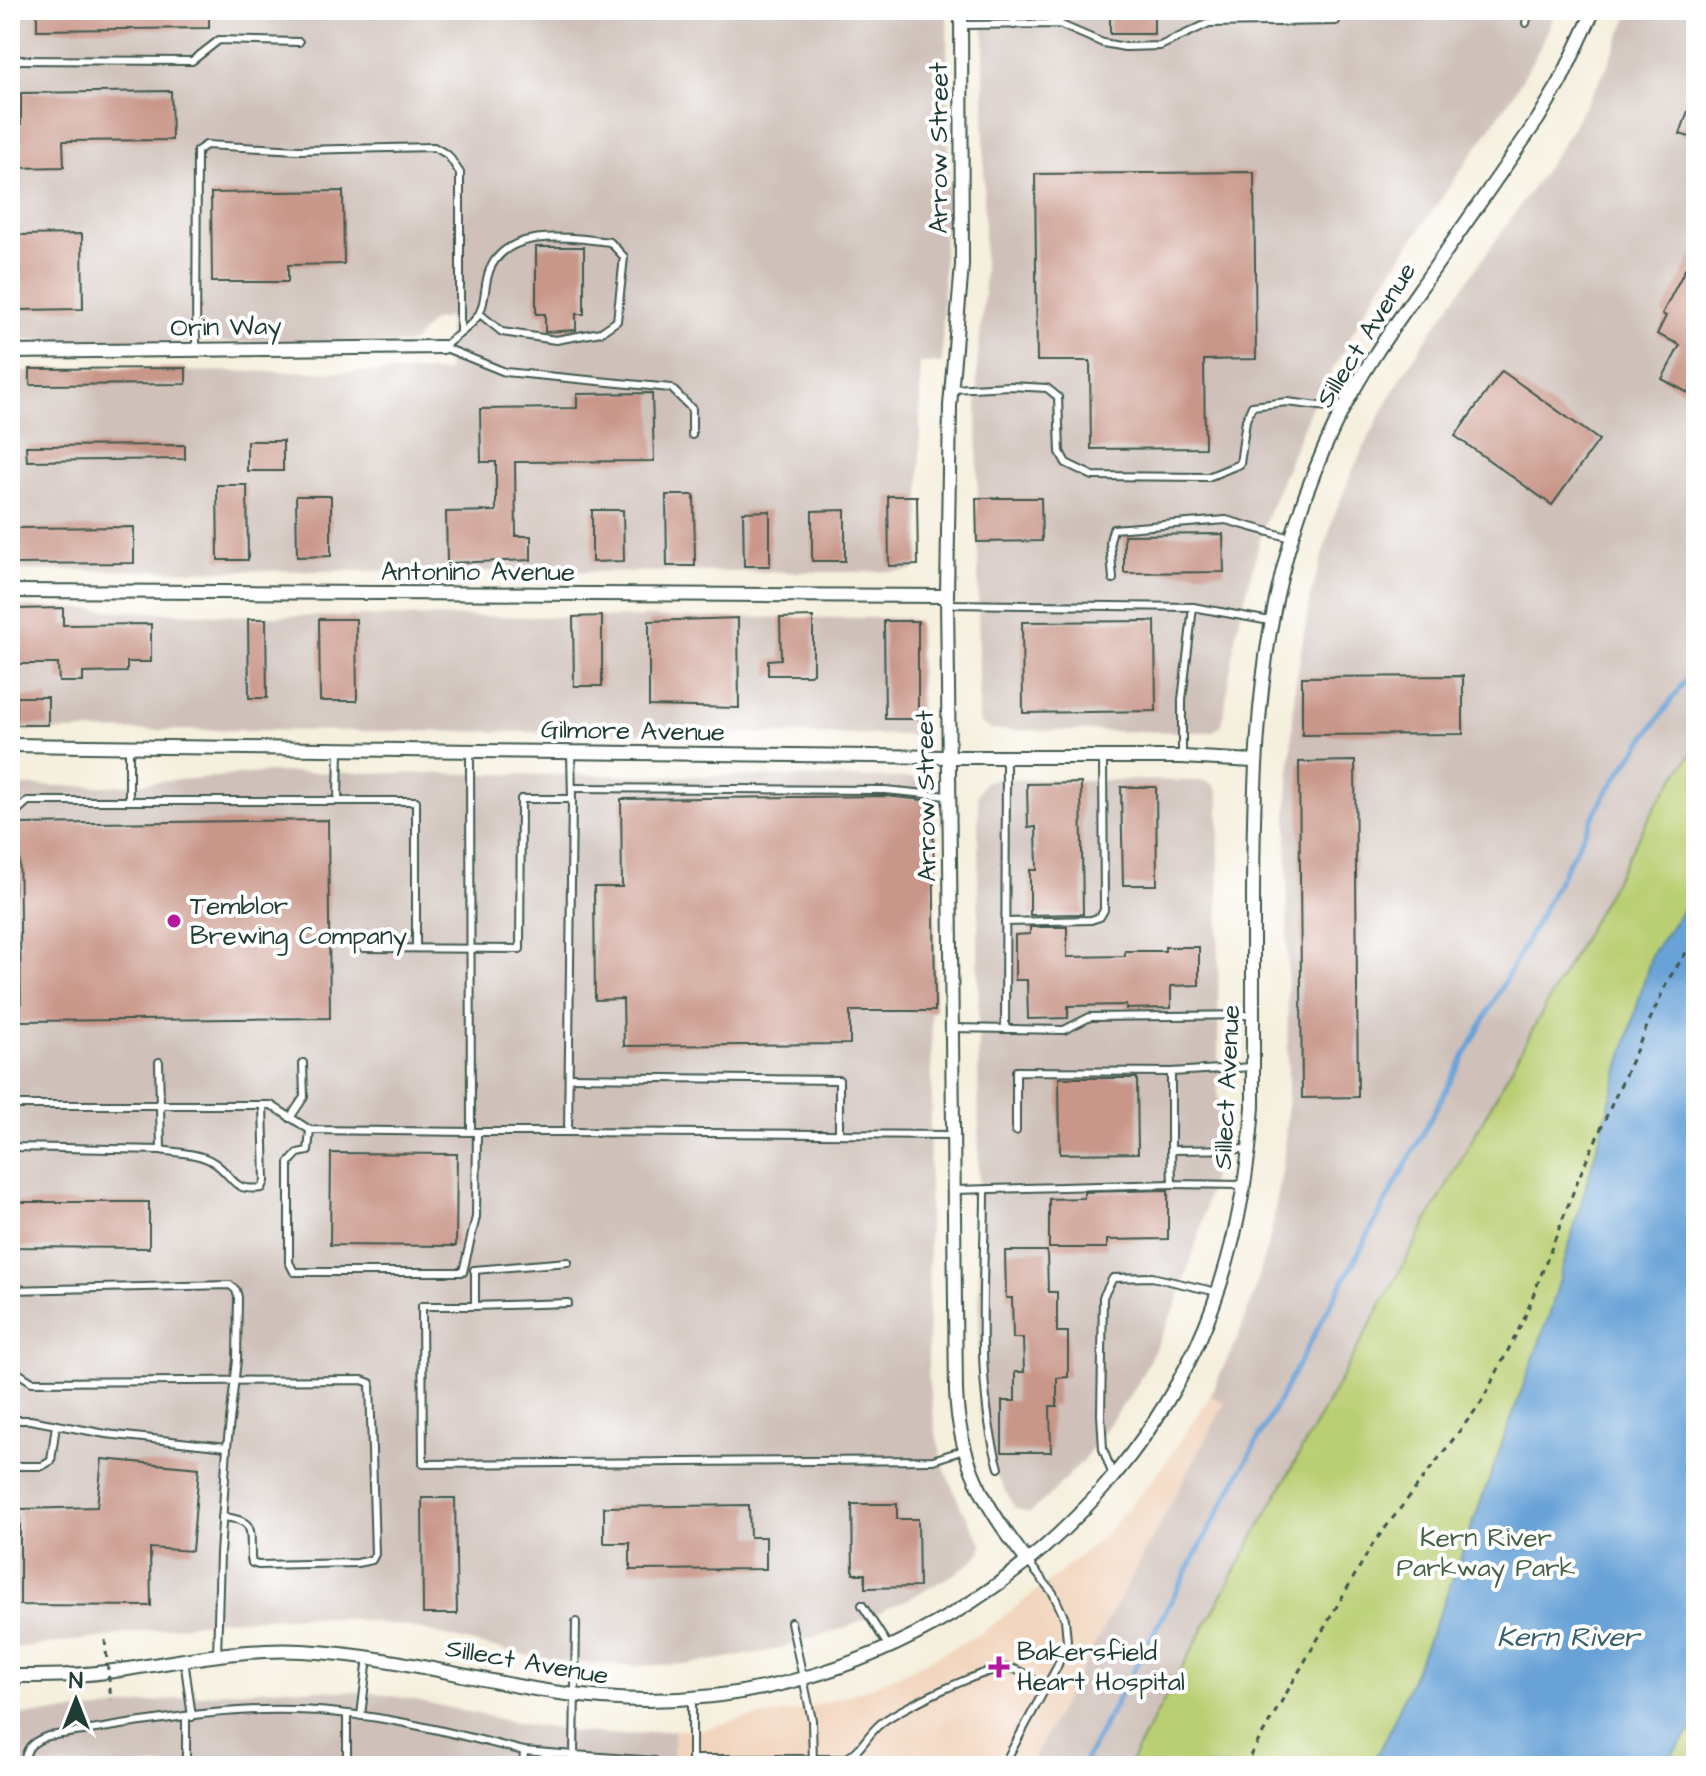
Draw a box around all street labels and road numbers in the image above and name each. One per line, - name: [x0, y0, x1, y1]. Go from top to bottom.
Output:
- street label: Arrow Street: [921, 62, 957, 234]
- street label: Sillect Avenue: [1307, 256, 1425, 414]
- street label: Orin Way: [170, 308, 282, 348]
- street label: Antonino Avenue: [381, 554, 575, 590]
- street label: Arrow Street: [906, 709, 945, 882]
- street label: Gilmore Avenue: [541, 711, 725, 751]
- street label: Sillect Avenue: [1205, 1004, 1249, 1170]
- street label: Sillect Avenue: [443, 1630, 611, 1694]

